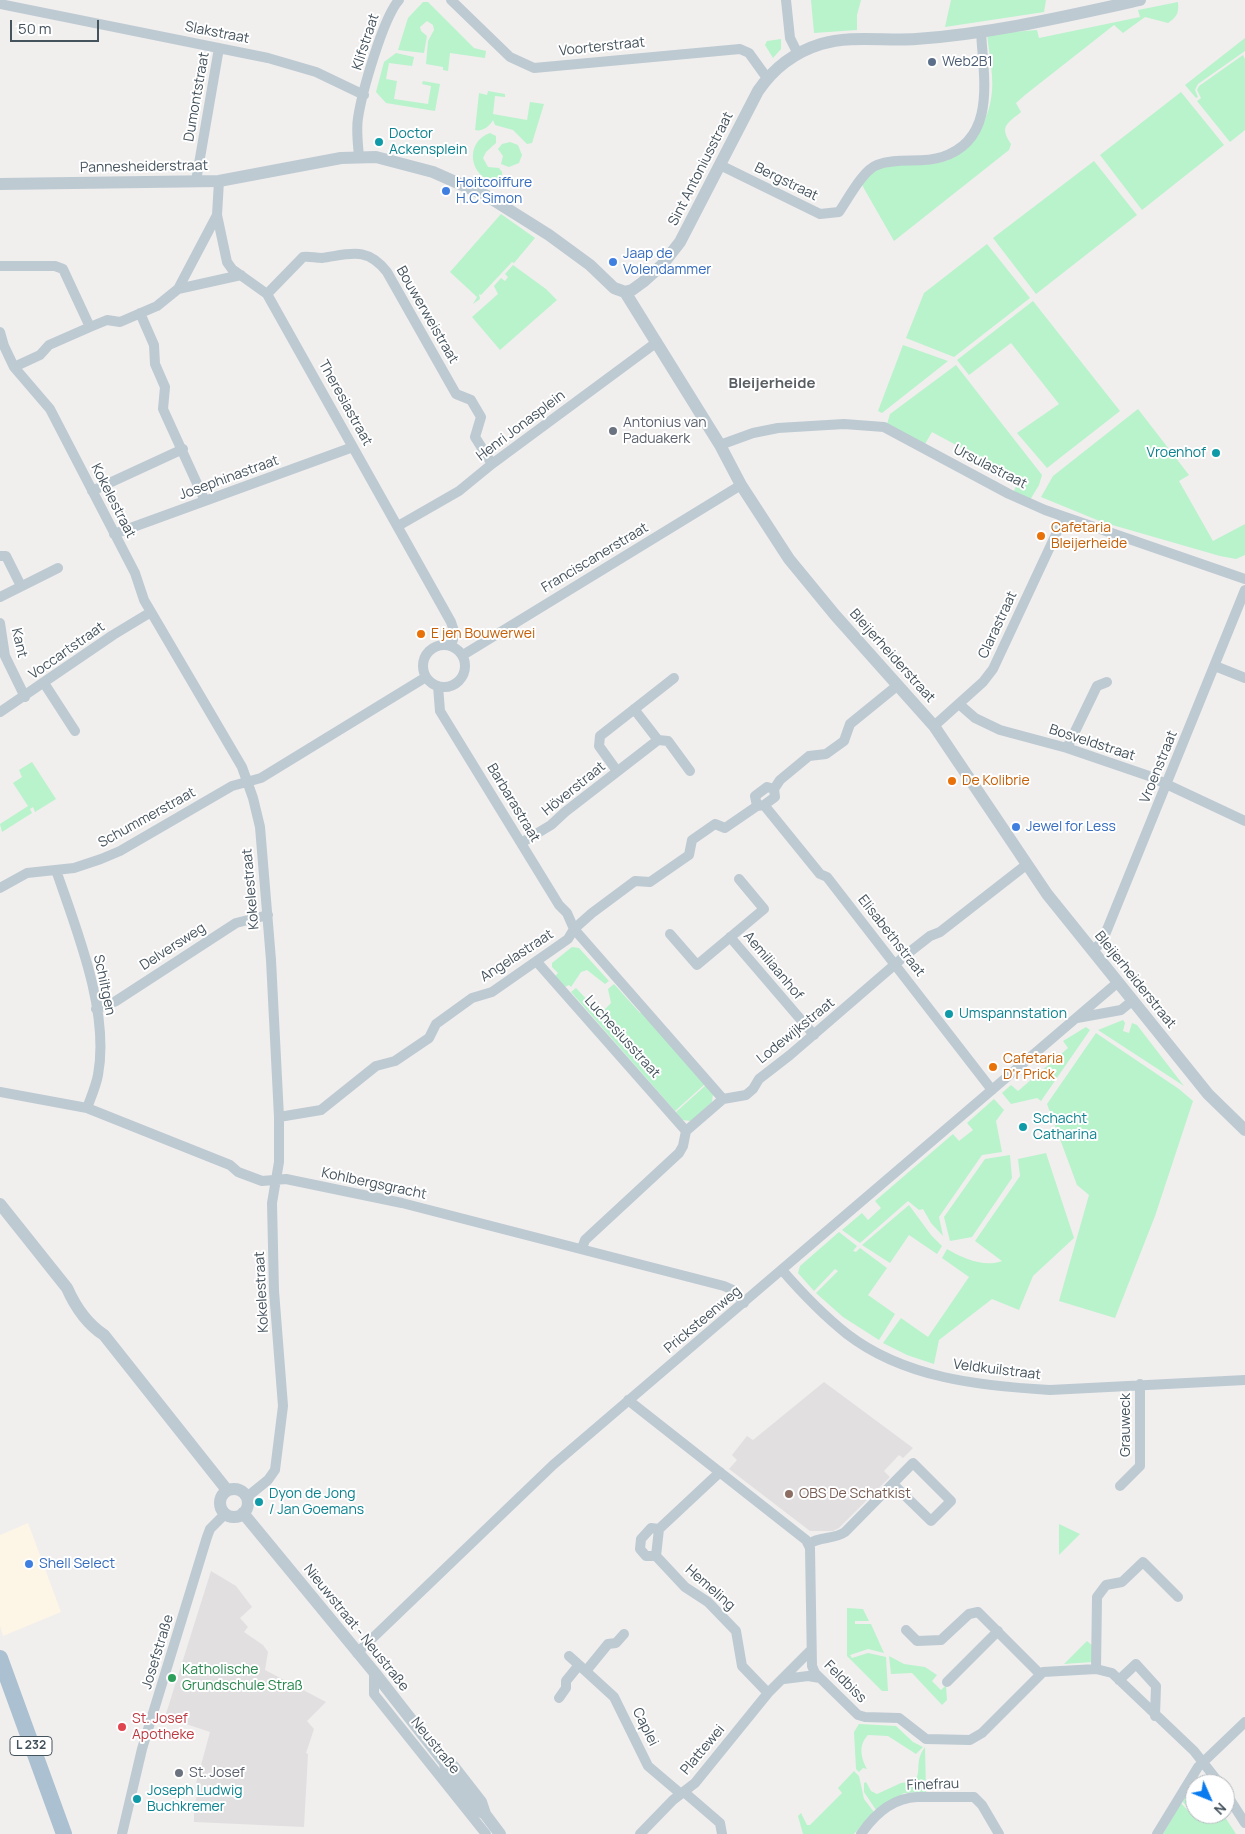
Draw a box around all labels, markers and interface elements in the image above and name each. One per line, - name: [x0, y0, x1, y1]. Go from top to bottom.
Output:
- scale bar: [12, 10, 101, 42]
- street label: Klifstraat: [349, 11, 383, 73]
- text: 50 m: [18, 18, 52, 39]
- street label: Slakstraat: [183, 19, 251, 47]
- street label: Voorterstraat: [558, 34, 646, 60]
- street label: Dumontstraat: [181, 51, 213, 143]
- place label: Web2B1: [942, 54, 993, 70]
- marker: Web2B1: [926, 56, 938, 68]
- street label: Sint Antoniusstraat: [665, 109, 737, 229]
- place label: Doctor Ackensplein: [389, 126, 467, 158]
- marker: Doctor Ackensplein: [373, 136, 385, 148]
- street label: Pannesheiderstraat: [80, 157, 208, 177]
- street label: Bergstraat: [751, 159, 821, 205]
- place label: Hoitcoiffure H.C Simon: [456, 175, 532, 208]
- marker: Hoitcoiffure H.C Simon: [440, 185, 452, 197]
- place label: Jaap de Volendammer: [623, 246, 711, 278]
- marker: Jaap de Volendammer: [607, 256, 619, 268]
- street label: Bouwerweistraat: [392, 263, 462, 367]
- street label: Theresiastraat: [315, 357, 375, 449]
- district label: Bleijerheide: [728, 375, 816, 393]
- street label: Henri Jonasplein: [473, 387, 569, 465]
- place label: Antonius van Paduakerk: [623, 415, 707, 448]
- marker: Antonius van Paduakerk: [607, 425, 619, 437]
- street label: Ursulastraat: [950, 441, 1030, 493]
- place label: Vroenhof: [1147, 445, 1206, 461]
- marker: Vroenhof: [1210, 447, 1222, 459]
- street label: Josephinastraat: [177, 452, 281, 504]
- street label: Kokelestraat: [87, 461, 139, 541]
- street label: Franciscanerstraat: [539, 519, 651, 597]
- place label: Cafetaria Bleijerheide: [1051, 520, 1127, 552]
- marker: Cafetaria Bleijerheide: [1035, 530, 1047, 542]
- street label: Clarastraat: [975, 589, 1021, 661]
- street label: Bleijerheiderstraat: [846, 606, 938, 706]
- street label: Voccartstraat: [26, 619, 108, 683]
- street label: Kant: [7, 626, 31, 660]
- place label: E jen Bouwerwei: [431, 626, 535, 642]
- marker: E jen Bouwerwei: [415, 628, 427, 640]
- street label: Bosveldstraat: [1047, 721, 1137, 765]
- street label: Vroenstraat: [1137, 728, 1181, 806]
- street label: Höverstraat: [539, 758, 609, 820]
- street label: Barbarastraat: [483, 761, 543, 845]
- place label: De Kolibrie: [962, 773, 1030, 789]
- marker: De Kolibrie: [946, 775, 958, 787]
- street label: Schummerstraat: [95, 784, 199, 852]
- place label: Jewel for Less: [1026, 819, 1116, 835]
- marker: Jewel for Less: [1010, 821, 1022, 833]
- street label: Kokelestraat: [239, 848, 263, 930]
- street label: Elisabethstraat: [854, 892, 928, 980]
- street label: Delversweg: [137, 920, 209, 974]
- street label: Angelastraat: [477, 926, 557, 986]
- street label: Aemiliaanhof: [740, 928, 806, 1004]
- street label: Bleijerheiderstraat: [1091, 928, 1179, 1032]
- street label: Schiltgen: [89, 953, 119, 1017]
- street label: Luchesiusstraat: [581, 992, 663, 1082]
- street label: Lodewijkstraat: [754, 995, 838, 1067]
- place label: Umspannstation: [959, 1006, 1067, 1022]
- marker: Umspannstation: [943, 1008, 955, 1020]
- place label: Cafetaria D'r Prick: [1003, 1051, 1063, 1084]
- marker: Cafetaria D'r Prick: [987, 1061, 999, 1073]
- place label: Schacht Catharina: [1033, 1111, 1097, 1144]
- marker: Schacht Catharina: [1017, 1121, 1029, 1133]
- street label: Kohlbergsgracht: [320, 1165, 428, 1203]
- street label: Kokelestraat: [251, 1251, 273, 1333]
- street label: Pricksteenweg: [661, 1283, 745, 1357]
- street label: Veldkuilstraat: [952, 1356, 1042, 1384]
- street label: Grauweck: [1118, 1393, 1134, 1457]
- place label: Dyon de Jong / Jan Goemans: [269, 1486, 364, 1518]
- place label: OBS De Schatkist: [799, 1486, 911, 1502]
- marker: OBS De Schatkist: [783, 1488, 795, 1500]
- marker: Dyon de Jong / Jan Goemans: [253, 1496, 265, 1508]
- place label: Shell Select: [39, 1556, 115, 1572]
- marker: Shell Select: [23, 1558, 35, 1570]
- street label: Nieuwstraat - Neustraße: [300, 1561, 412, 1695]
- street label: Hemeling: [682, 1562, 738, 1614]
- street label: Josefstraße: [139, 1613, 177, 1691]
- street label: Feldbiss: [820, 1657, 870, 1707]
- place label: Katholische Grundschule Straß: [182, 1662, 303, 1694]
- marker: Katholische Grundschule Straß: [166, 1672, 178, 1684]
- street label: Caplei: [629, 1705, 661, 1749]
- place label: St. Josef Apotheke: [132, 1711, 195, 1744]
- street label: Neustraße: [407, 1714, 463, 1778]
- marker: St. Josef Apotheke: [116, 1721, 128, 1733]
- street label: Plattewei: [677, 1722, 729, 1778]
- road number: L 232: [10, 1736, 52, 1755]
- place label: St. Josef: [189, 1765, 245, 1781]
- marker: St. Josef: [173, 1767, 185, 1779]
- north arrow: [1185, 1774, 1235, 1824]
- street label: Finefrau: [906, 1776, 960, 1794]
- place label: Joseph Ludwig Buchkremer: [147, 1783, 242, 1815]
- marker: Joseph Ludwig Buchkremer: [131, 1793, 143, 1805]
- text: N: [1210, 1799, 1231, 1819]

